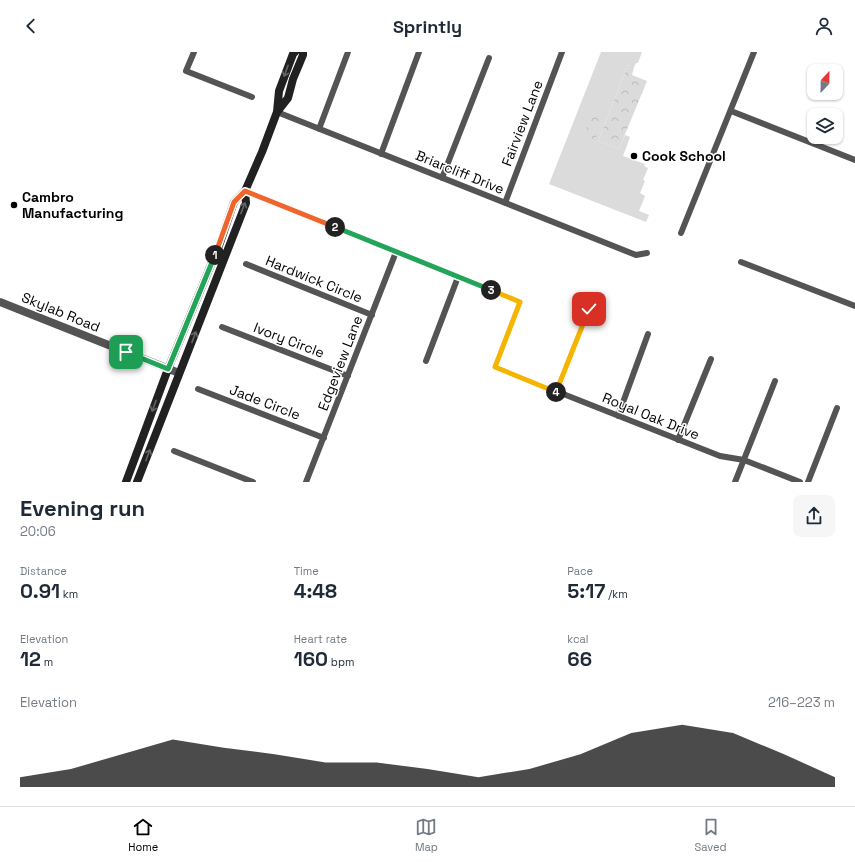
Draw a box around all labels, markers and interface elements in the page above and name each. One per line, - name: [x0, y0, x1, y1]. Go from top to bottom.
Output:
- icon: back: [20, 15, 42, 37]
- text: Sprintly: [393, 15, 462, 38]
- icon: person: [813, 15, 835, 37]
- north arrow: [807, 64, 843, 100]
- map controls: [807, 64, 843, 144]
- one-way arrow: [282, 65, 290, 77]
- street label: Fairview Lane: [497, 77, 547, 169]
- button: layers: [807, 108, 843, 144]
- street label: Briarcliff Drive: [413, 146, 507, 198]
- place label: Cook School: [642, 147, 726, 165]
- marker: Cook School: [629, 151, 639, 161]
- place label: Cambro Manufacturing: [22, 188, 123, 222]
- marker: Cambro Manufacturing: [9, 200, 19, 210]
- one-way arrow: [240, 203, 248, 215]
- pin: 2: [325, 217, 345, 237]
- text: 2: [332, 220, 338, 234]
- pin: 1: [205, 245, 225, 265]
- text: 1: [213, 248, 217, 262]
- street label: Hardwick Circle: [263, 251, 365, 307]
- pin: 3: [481, 280, 501, 300]
- text: 3: [488, 283, 494, 297]
- street label: Skylab Road: [19, 288, 103, 336]
- pin: [572, 292, 606, 326]
- icon: check: [578, 298, 600, 320]
- street label: Edgeview Lane: [314, 313, 366, 413]
- street label: Ivory Circle: [251, 318, 327, 362]
- one-way arrow: [190, 331, 198, 343]
- pin: [109, 335, 143, 369]
- icon: arrive: [115, 341, 137, 363]
- street label: Jade Circle: [227, 380, 303, 424]
- pin: 4: [546, 382, 566, 402]
- text: 4: [553, 385, 560, 399]
- street label: Royal Oak Drive: [600, 388, 702, 444]
- one-way arrow: [150, 399, 158, 411]
- one-way arrow: [144, 449, 152, 461]
- text: Evening run: [20, 494, 145, 522]
- button: share: [793, 495, 835, 537]
- text: 20:06: [20, 523, 56, 540]
- text: Distance: [20, 564, 67, 578]
- text: Time: [294, 564, 319, 578]
- text: Pace: [567, 564, 593, 578]
- text: 0.91: [20, 578, 60, 604]
- text: 4:48: [294, 578, 337, 604]
- text: 5:17: [567, 578, 605, 604]
- text: km: [60, 587, 78, 601]
- text: /km: [605, 587, 628, 601]
- text: Elevation: [20, 632, 68, 646]
- text: Heart rate: [294, 632, 347, 646]
- text: kcal: [567, 632, 589, 646]
- text: 12: [20, 646, 41, 672]
- text: 160: [294, 646, 328, 672]
- text: 66: [567, 646, 592, 672]
- text: m: [41, 655, 53, 669]
- text: bpm: [328, 655, 355, 669]
- text: Elevation: [20, 694, 77, 711]
- text: 216–223 m: [768, 694, 835, 711]
- tab: Home: [128, 816, 158, 854]
- tab: Map: [415, 816, 438, 854]
- tab: Saved: [695, 816, 727, 854]

